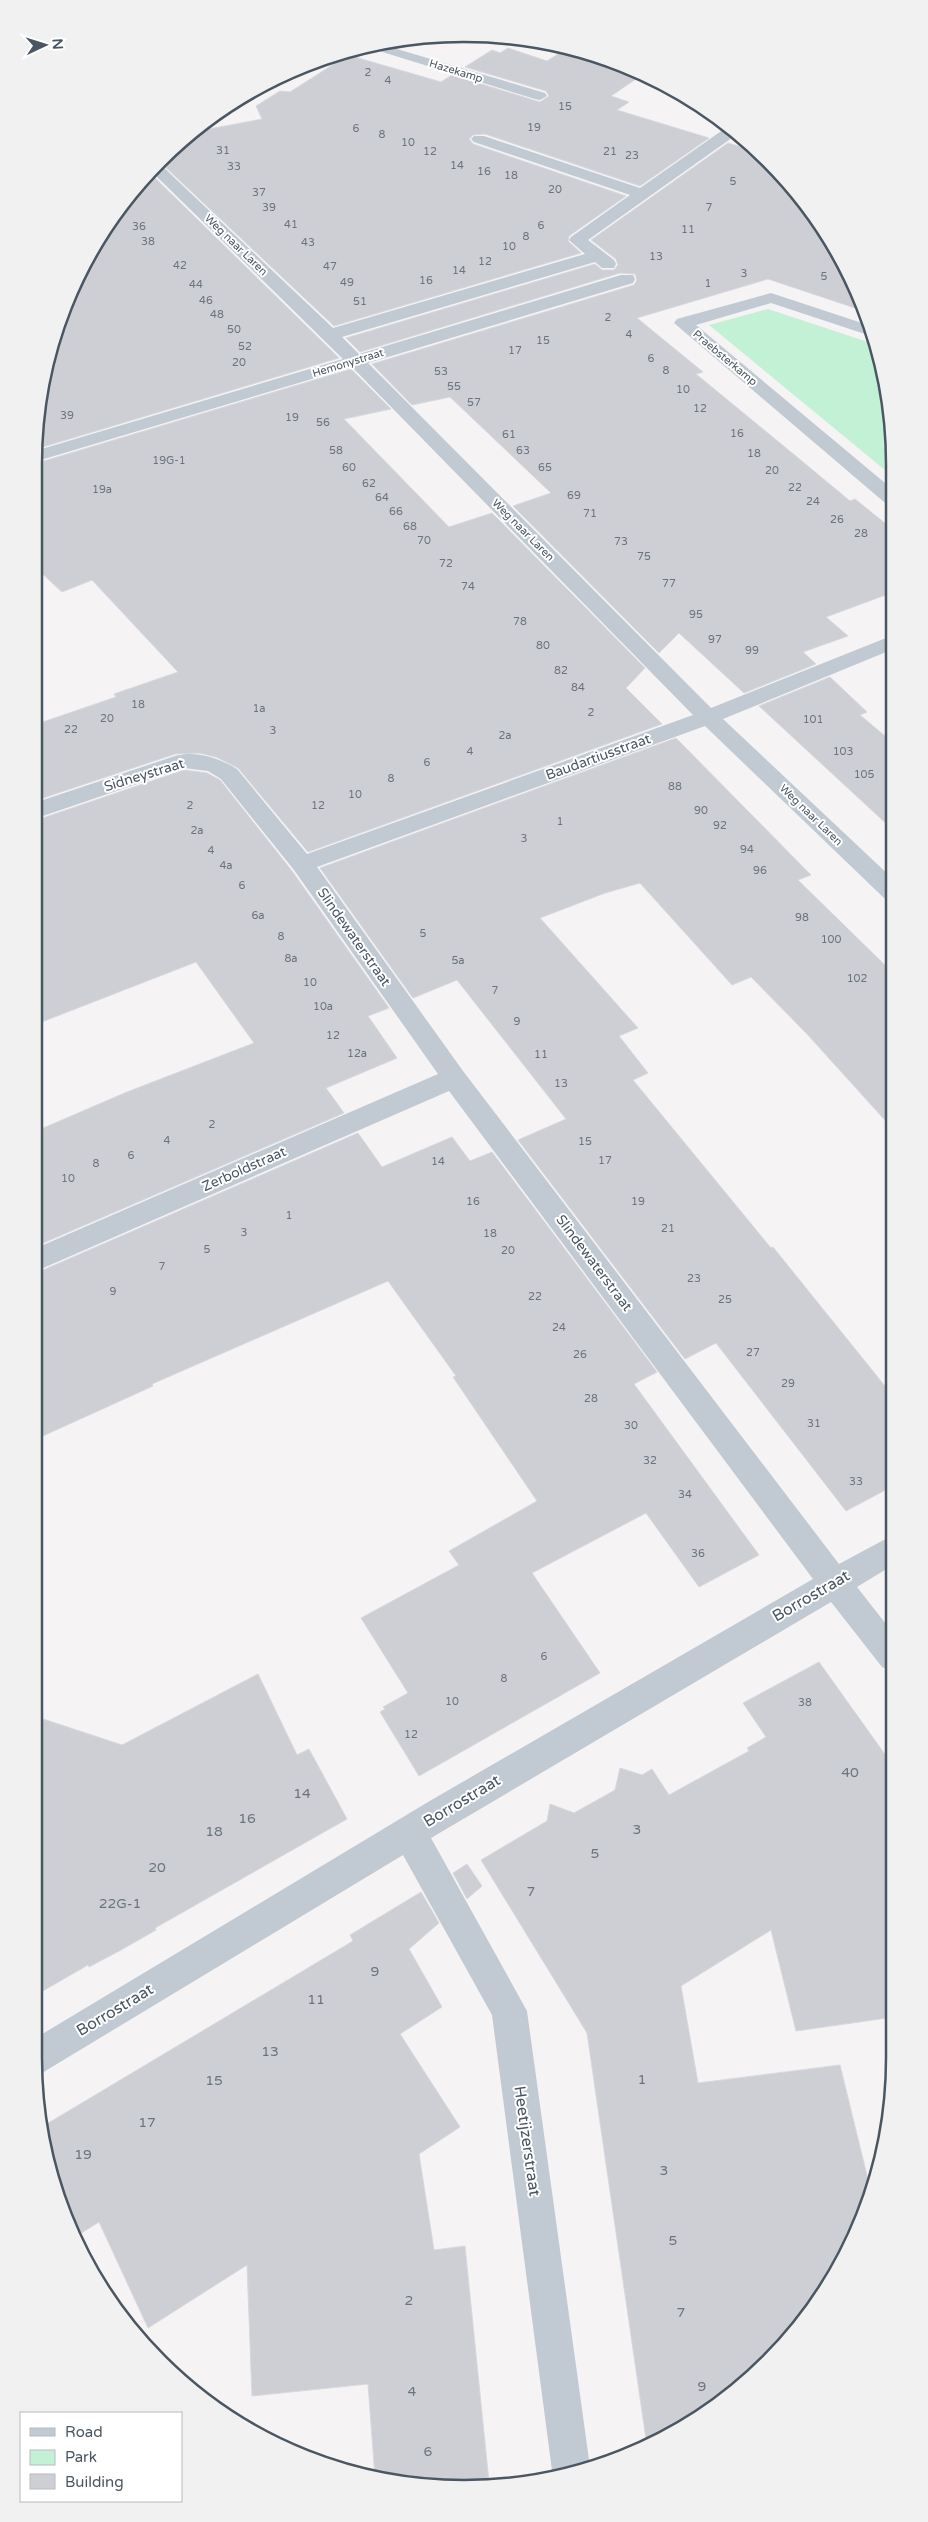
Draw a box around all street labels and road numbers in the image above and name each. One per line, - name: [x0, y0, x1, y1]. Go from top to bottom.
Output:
- street label: Hazekamp: [428, 57, 484, 85]
- street label: Weg naar Laren: [202, 212, 270, 278]
- street label: Praebsterkamp: [690, 327, 760, 389]
- street label: Hemonystraat: [311, 346, 385, 380]
- street label: Weg naar Laren: [489, 496, 557, 564]
- street label: Baudartiusstraat: [543, 730, 653, 784]
- street label: Sidneystraat: [102, 755, 187, 795]
- street label: Weg naar Laren: [777, 782, 845, 848]
- street label: Slindewaterstraat: [314, 885, 395, 990]
- street label: Zerboldstraat: [199, 1143, 289, 1195]
- street label: Slindewaterstraat: [552, 1211, 636, 1315]
- street label: Borrostraat: [769, 1566, 853, 1626]
- street label: Borrostraat: [420, 1770, 504, 1832]
- street label: Borrostraat: [73, 1979, 157, 2041]
- street label: Heetijzerstraat: [509, 2085, 545, 2197]

